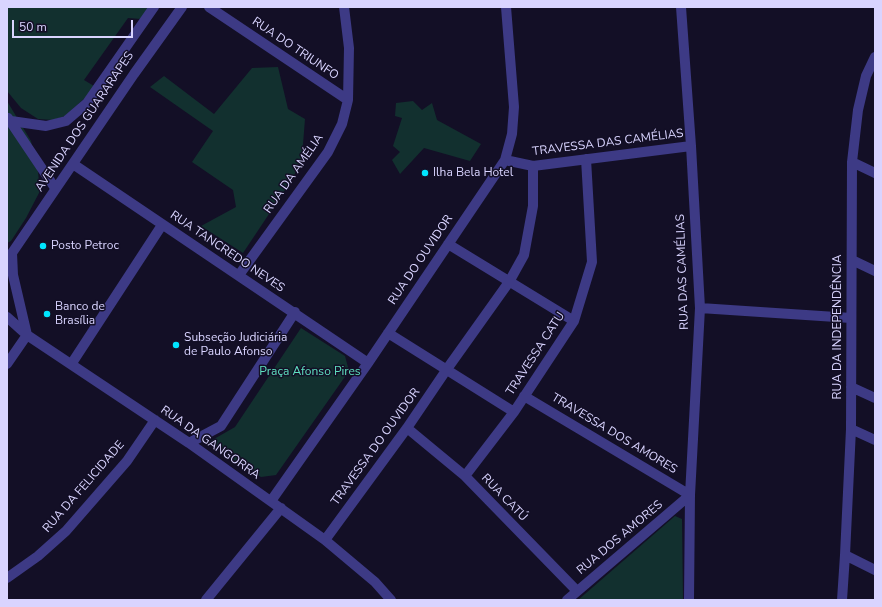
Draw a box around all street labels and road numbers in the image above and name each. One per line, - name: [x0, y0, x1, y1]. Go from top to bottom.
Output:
- street label: RUA DO TRIUNFO: [249, 15, 341, 83]
- street label: AVENIDA DOS GUARARAPES: [33, 49, 137, 195]
- street label: TRAVESSA DAS CAMÉLIAS: [532, 127, 684, 159]
- street label: RUA DA AMÉLIA: [261, 132, 327, 216]
- street label: RUA TANCREDO NEVES: [167, 208, 287, 296]
- street label: RUA DO OUVIDOR: [386, 212, 456, 308]
- street label: RUA DAS CAMÉLIAS: [674, 214, 692, 330]
- street label: RUA DA INDEPENDÊNCIA: [831, 254, 845, 400]
- street label: TRAVESSA CATU: [504, 310, 568, 398]
- street label: TRAVESSA DO OUVIDOR: [329, 386, 423, 508]
- street label: TRAVESSA DOS AMORES: [549, 391, 679, 477]
- street label: RUA DA GANGORRA: [158, 403, 262, 483]
- street label: RUA DA FELICIDADE: [40, 438, 128, 536]
- street label: RUA CATÚ: [478, 471, 530, 525]
- street label: RUA DOS AMORES: [574, 498, 666, 578]

